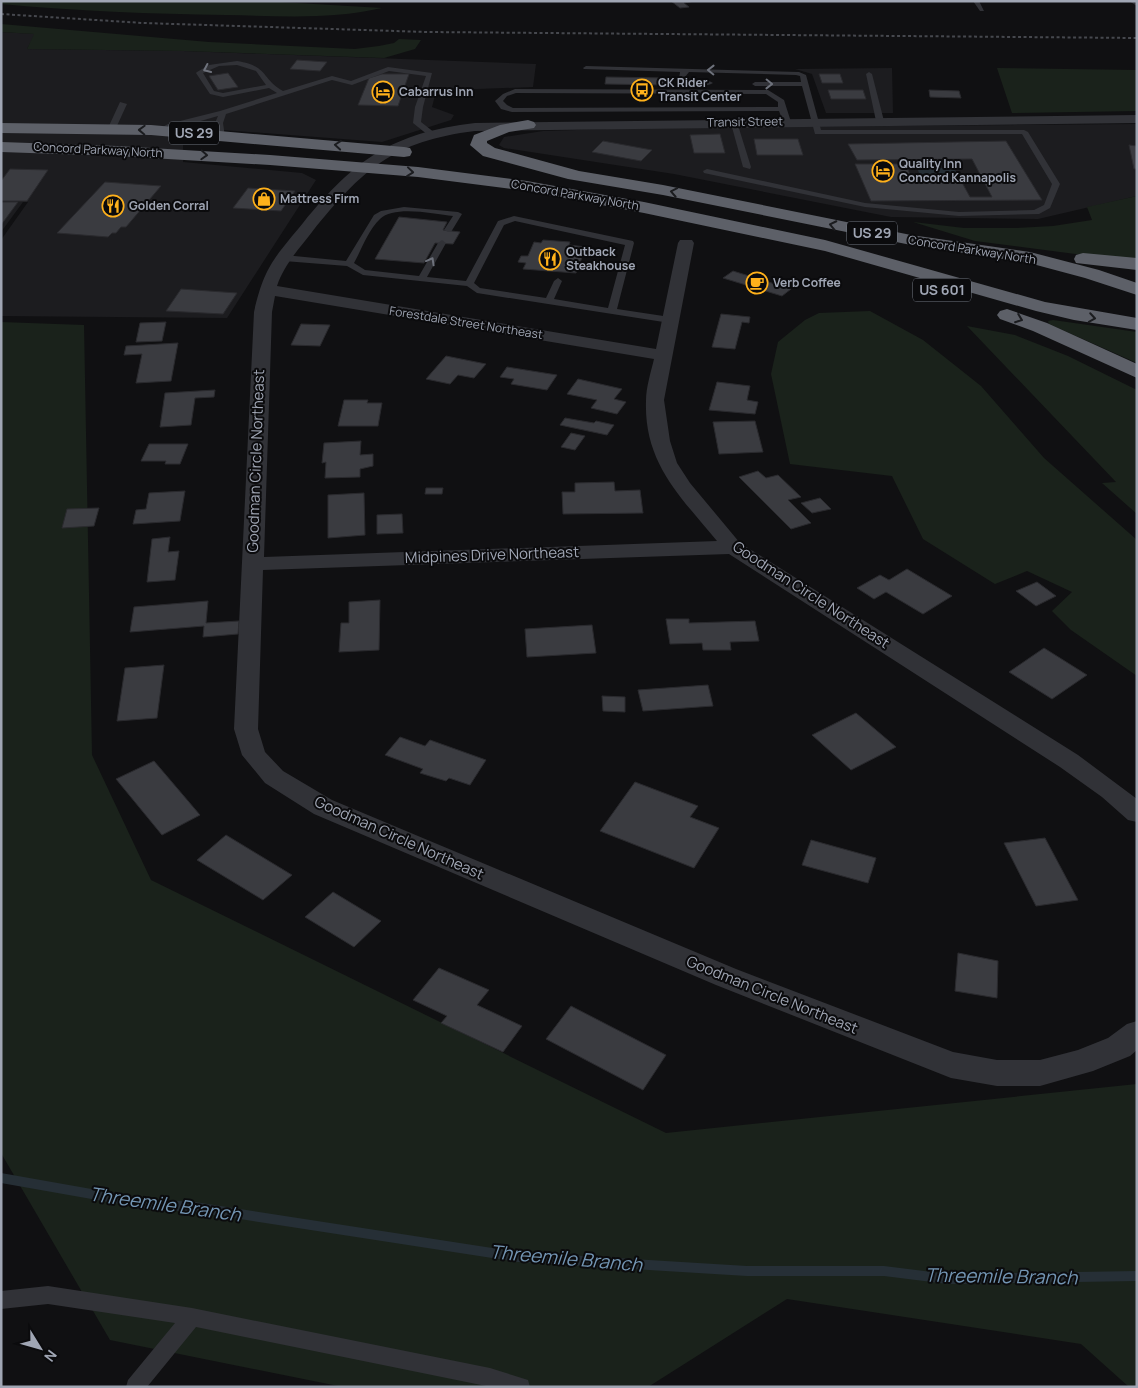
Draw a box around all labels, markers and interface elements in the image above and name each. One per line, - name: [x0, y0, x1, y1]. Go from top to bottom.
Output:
- one-way arrow: [203, 63, 212, 73]
- one-way arrow: [707, 65, 715, 75]
- place label: CK Rider Transit Center: [658, 74, 742, 105]
- bus stop icon: CK Rider Transit Center: [630, 78, 654, 102]
- one-way arrow: [765, 79, 773, 89]
- hotel icon: Cabarrus Inn: [371, 80, 395, 104]
- place label: Cabarrus Inn: [399, 83, 473, 100]
- street label: Transit Street: [707, 112, 783, 131]
- road number: US 29: [169, 122, 219, 144]
- one-way arrow: [137, 124, 145, 135]
- street label: Concord Parkway North: [33, 138, 163, 161]
- one-way arrow: [334, 140, 342, 151]
- one-way arrow: [200, 150, 208, 161]
- place label: Quality Inn Concord Kannapolis: [899, 155, 1016, 186]
- hotel icon: Quality Inn Concord Kannapolis: [871, 159, 895, 183]
- one-way arrow: [407, 166, 415, 177]
- street label: Concord Parkway North: [510, 175, 640, 214]
- shop icon: Mattress Firm: [252, 187, 276, 211]
- one-way arrow: [669, 187, 678, 197]
- place label: Mattress Firm: [280, 190, 360, 207]
- restaurant icon: Golden Corral: [101, 194, 125, 218]
- place label: Golden Corral: [129, 197, 209, 214]
- one-way arrow: [828, 220, 837, 231]
- road number: US 29: [847, 222, 897, 244]
- street label: Concord Parkway North: [907, 231, 1037, 268]
- place label: Outback Steakhouse: [566, 243, 635, 274]
- restaurant icon: Outback Steakhouse: [538, 247, 562, 271]
- one-way arrow: [425, 258, 435, 267]
- cafe icon: Verb Coffee: [745, 271, 769, 295]
- place label: Verb Coffee: [773, 274, 841, 291]
- road number: US 601: [913, 278, 971, 302]
- street label: Forestdale Street Northeast: [388, 302, 544, 343]
- one-way arrow: [1014, 313, 1023, 323]
- one-way arrow: [1087, 313, 1096, 323]
- street label: Goodman Circle Northeast: [242, 369, 269, 553]
- street label: Goodman Circle Northeast: [729, 536, 894, 653]
- street label: Midpines Drive Northeast: [405, 541, 579, 568]
- street label: Goodman Circle Northeast: [311, 791, 487, 884]
- street label: Goodman Circle Northeast: [683, 950, 861, 1039]
- water label: Threemile Branch: [88, 1180, 243, 1228]
- water label: Threemile Branch: [489, 1238, 644, 1278]
- water label: Threemile Branch: [924, 1262, 1078, 1290]
- north arrow: [15, 1323, 65, 1373]
- text: N: [40, 1346, 61, 1366]

